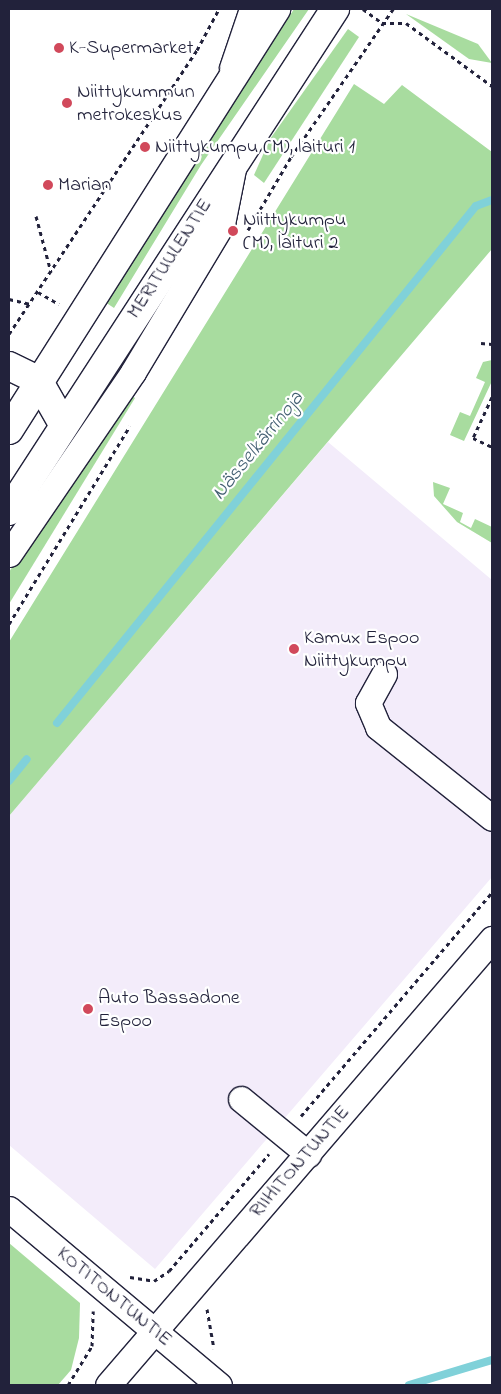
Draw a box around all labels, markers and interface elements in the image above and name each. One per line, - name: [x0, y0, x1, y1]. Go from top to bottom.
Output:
- place label: K-Supermarket: [69, 36, 193, 60]
- marker: K-Supermarket: [53, 42, 65, 54]
- place label: Niittykummun metrokeskus: [77, 80, 195, 127]
- marker: Niittykummun metrokeskus: [61, 97, 73, 109]
- place label: Niittykumpu (M), laituri 1: [155, 135, 355, 159]
- marker: Niittykumpu (M), laituri 1: [139, 141, 151, 153]
- place label: Marian: [58, 173, 111, 197]
- marker: Marian: [42, 179, 54, 191]
- street label: MERITUULENTIE: [122, 195, 218, 323]
- place label: Niittykumpu (M), laituri 2: [243, 208, 346, 255]
- marker: Niittykumpu (M), laituri 2: [227, 225, 239, 237]
- water label: Nässelkärrinoja: [207, 387, 309, 505]
- place label: Kamux Espoo Niittykumpu: [304, 626, 419, 673]
- marker: Kamux Espoo Niittykumpu: [288, 643, 300, 655]
- place label: Auto Bassadone Espoo: [98, 986, 240, 1033]
- marker: Auto Bassadone Espoo: [82, 1003, 94, 1015]
- street label: RIIHITONTUNTIE: [245, 1101, 355, 1223]
- street label: KOTITONTUNTIE: [52, 1242, 176, 1352]

